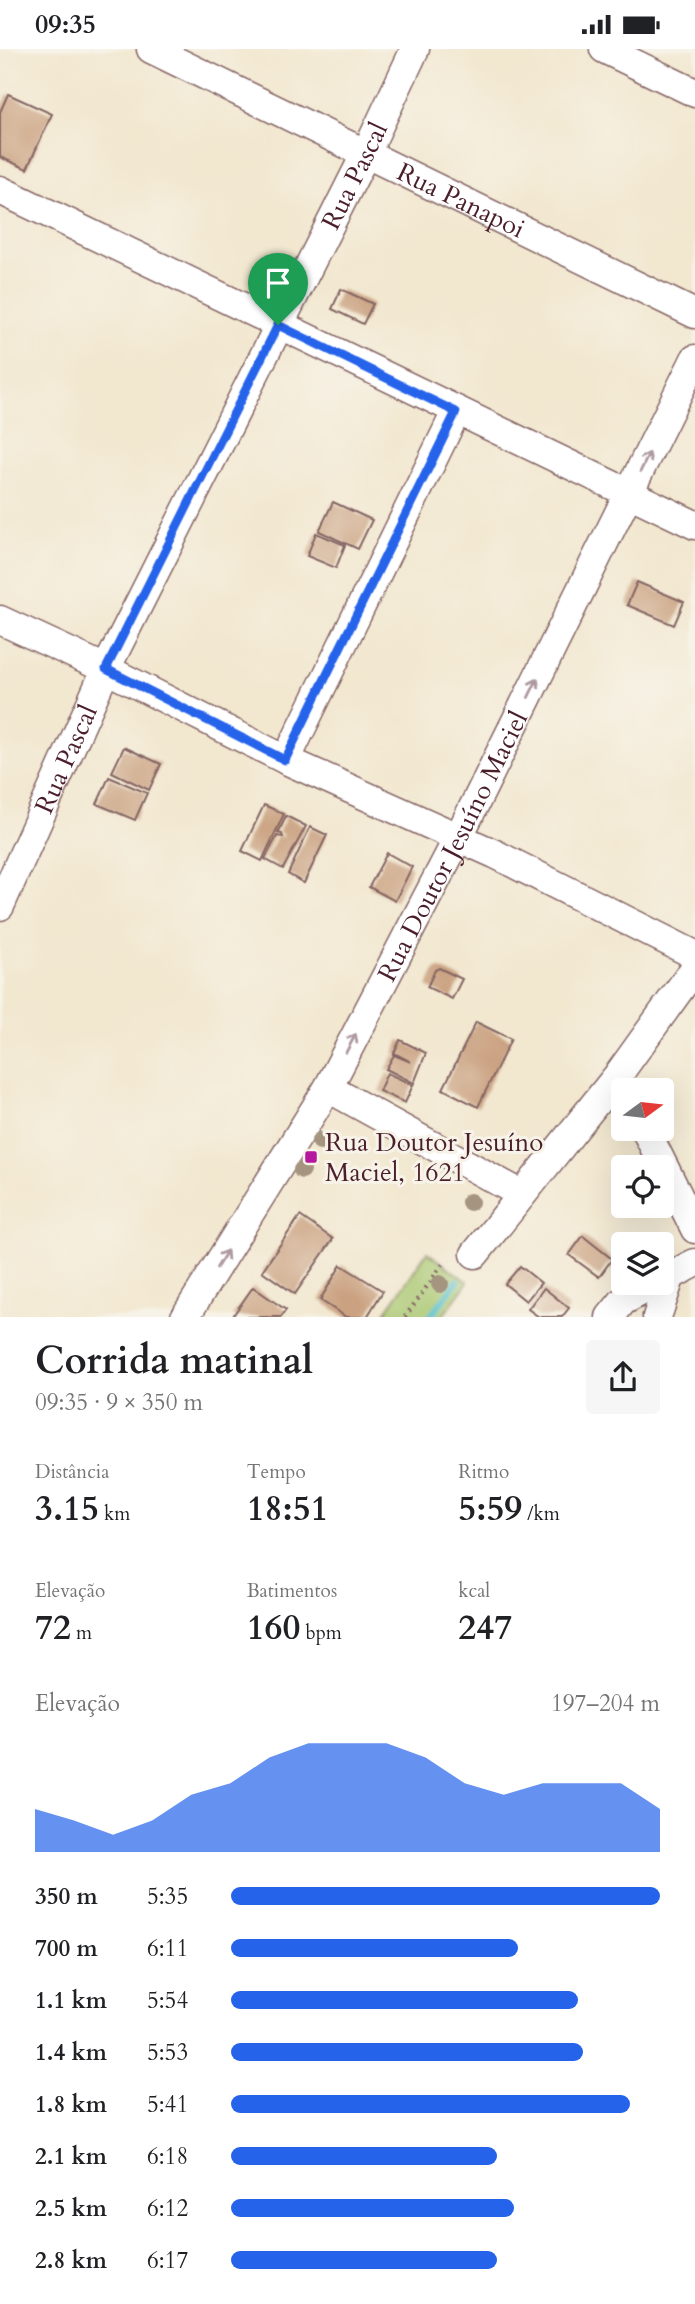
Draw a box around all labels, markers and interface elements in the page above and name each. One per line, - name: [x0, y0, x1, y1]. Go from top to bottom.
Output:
- text: 09:35: [35, 7, 96, 42]
- street label: Rua Pascal: [313, 116, 396, 235]
- street label: Rua Panapoi: [391, 154, 531, 247]
- pin: [248, 253, 308, 325]
- icon: arrive: [259, 264, 297, 302]
- one-way arrow: [638, 452, 652, 473]
- one-way arrow: [526, 678, 540, 699]
- street label: Rua Pascal: [27, 699, 106, 819]
- street label: Rua Doutor Jesuíno Maciel: [369, 705, 536, 988]
- one-way arrow: [345, 1033, 359, 1054]
- north arrow: [611, 1078, 674, 1141]
- map controls: [611, 1078, 674, 1295]
- place label: Rua Doutor Jesuíno Maciel, 1621: [325, 1125, 543, 1190]
- marker: Rua Doutor Jesuíno Maciel, 1621: [303, 1149, 319, 1165]
- button: locate: [611, 1155, 674, 1218]
- button: layers: [611, 1232, 674, 1295]
- one-way arrow: [214, 1250, 229, 1269]
- text: Corrida matinal: [35, 1335, 313, 1387]
- button: share: [586, 1340, 660, 1414]
- text: 09:35 · 9 × 350 m: [35, 1387, 203, 1418]
- text: Distância: [35, 1459, 109, 1485]
- text: Tempo: [247, 1459, 306, 1485]
- text: Ritmo: [458, 1459, 509, 1485]
- text: 3.15: [35, 1485, 99, 1533]
- text: 18:51: [247, 1485, 329, 1533]
- text: 5:59: [458, 1485, 522, 1533]
- text: km: [99, 1501, 130, 1527]
- text: /km: [522, 1501, 560, 1527]
- text: Elevação: [35, 1578, 105, 1604]
- text: Batimentos: [247, 1578, 337, 1604]
- text: kcal: [458, 1578, 490, 1604]
- text: 72: [35, 1604, 71, 1652]
- text: 160: [247, 1604, 300, 1652]
- text: 247: [458, 1604, 512, 1652]
- text: m: [71, 1620, 92, 1646]
- text: bpm: [300, 1620, 342, 1646]
- text: Elevação: [35, 1688, 120, 1719]
- text: 197–204 m: [551, 1688, 660, 1719]
- text: 350 m: [35, 1881, 98, 1912]
- text: 5:35: [147, 1881, 188, 1912]
- text: 700 m: [35, 1933, 98, 1964]
- text: 6:11: [147, 1933, 188, 1964]
- text: 1.1 km: [35, 1985, 107, 2016]
- text: 5:54: [147, 1985, 188, 2016]
- text: 1.4 km: [35, 2037, 107, 2068]
- text: 5:53: [147, 2037, 188, 2068]
- text: 1.8 km: [35, 2089, 107, 2120]
- text: 5:41: [147, 2089, 188, 2120]
- text: 2.1 km: [35, 2141, 107, 2172]
- text: 6:18: [147, 2141, 188, 2172]
- text: 2.5 km: [35, 2193, 107, 2224]
- text: 6:12: [147, 2193, 188, 2224]
- text: 2.8 km: [35, 2245, 107, 2276]
- text: 6:17: [147, 2245, 188, 2276]

